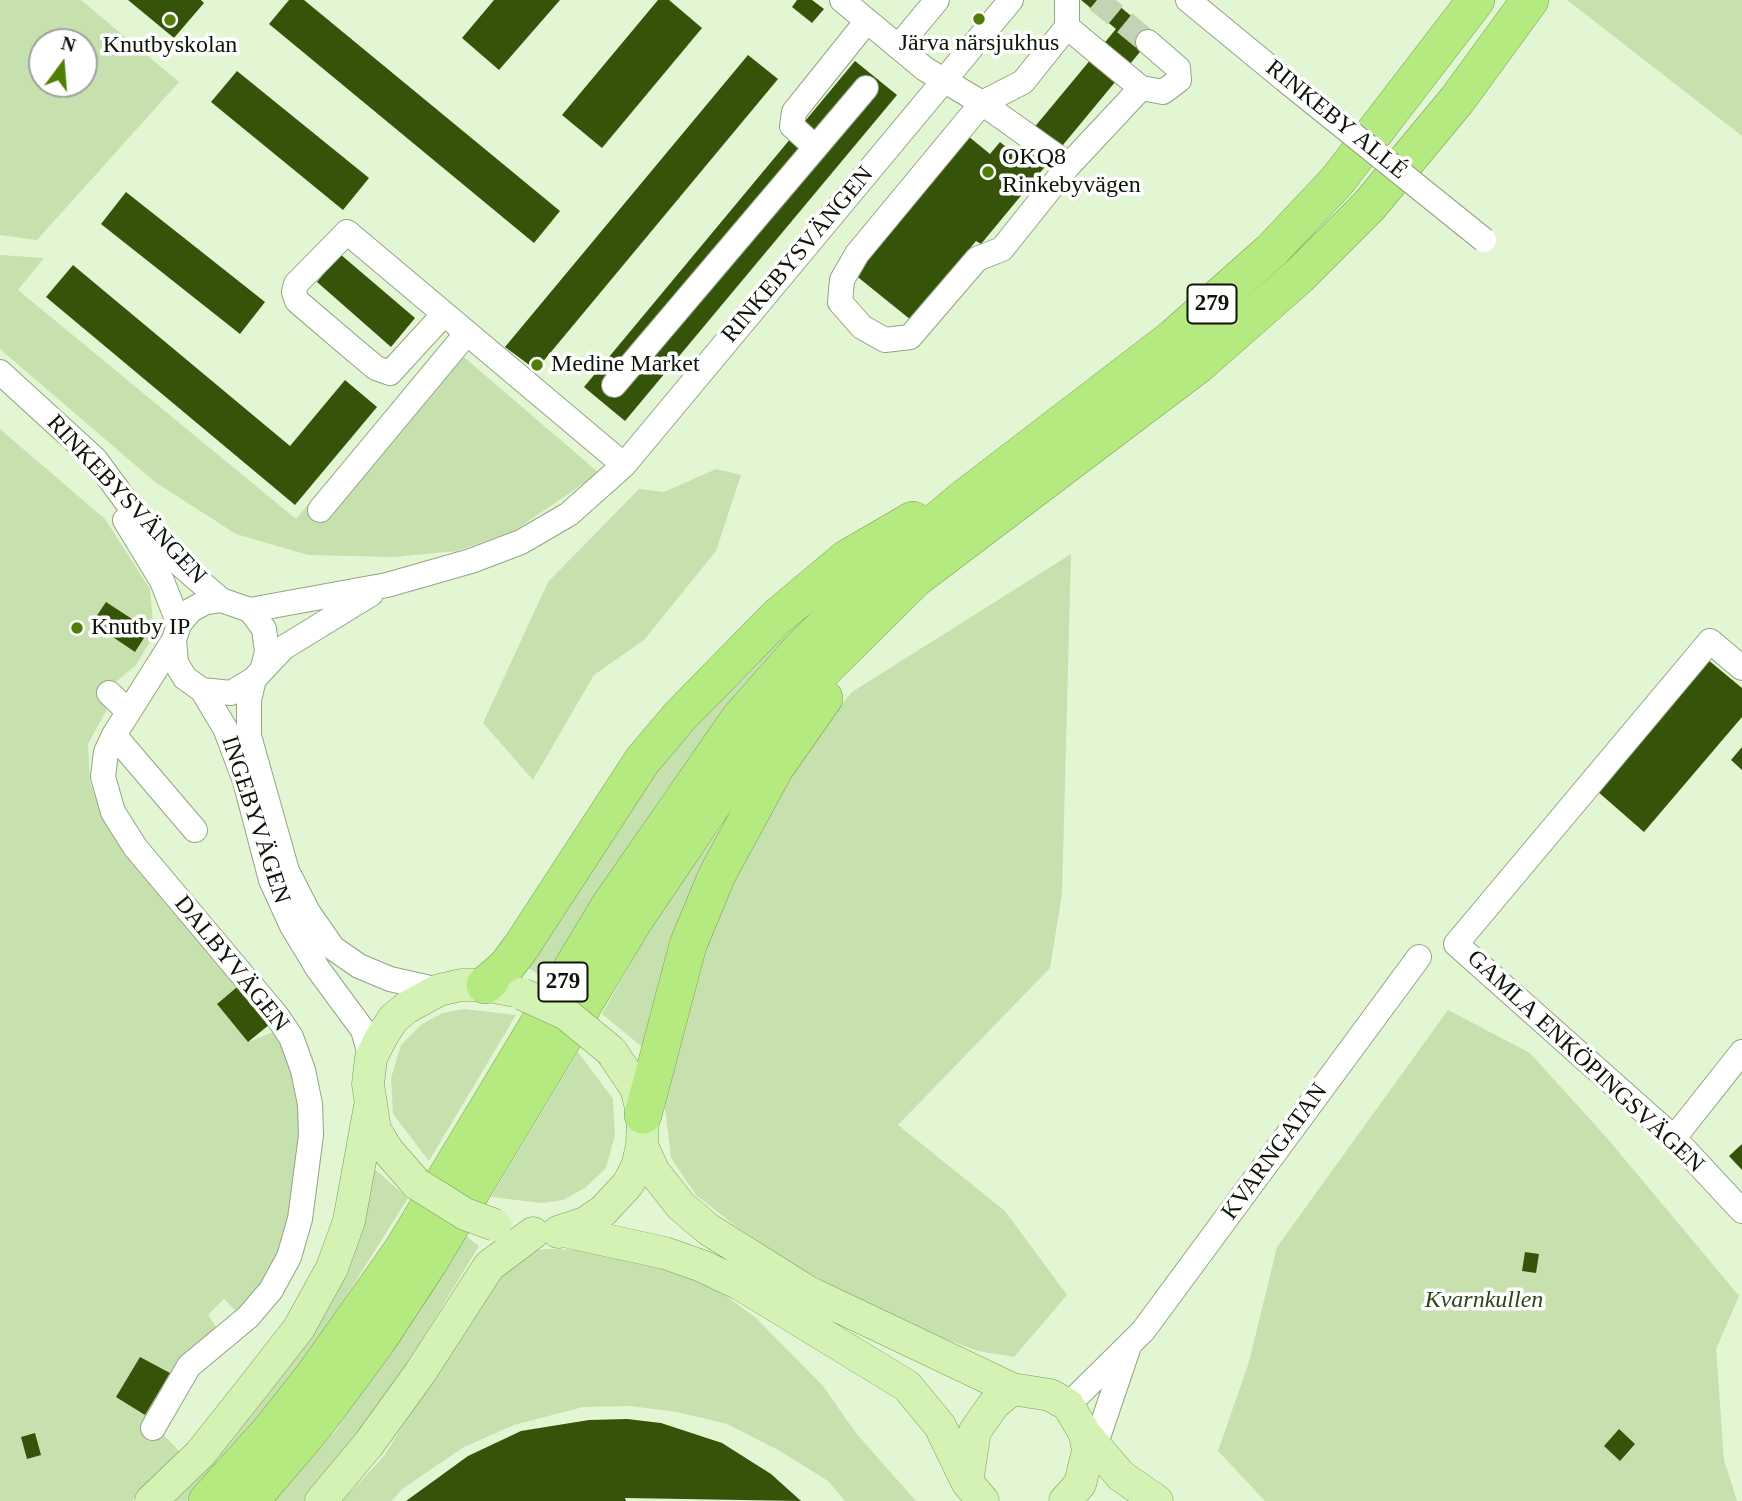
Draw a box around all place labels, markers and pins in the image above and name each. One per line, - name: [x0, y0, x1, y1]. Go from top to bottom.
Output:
- marker: Järva närsjukhus: [971, 11, 987, 27]
- marker: Knutbyskolan: [162, 12, 178, 28]
- place label: Järva närsjukhus: [899, 30, 1059, 58]
- place label: Knutbyskolan: [103, 32, 237, 60]
- place label: OKQ8 Rinkebyvägen: [1002, 144, 1141, 200]
- marker: OKQ8 Rinkebyvägen: [980, 164, 996, 180]
- place label: Medine Market: [551, 351, 700, 379]
- marker: Medine Market: [529, 357, 545, 373]
- place label: Knutby IP: [91, 614, 190, 642]
- marker: Knutby IP: [69, 620, 85, 636]

